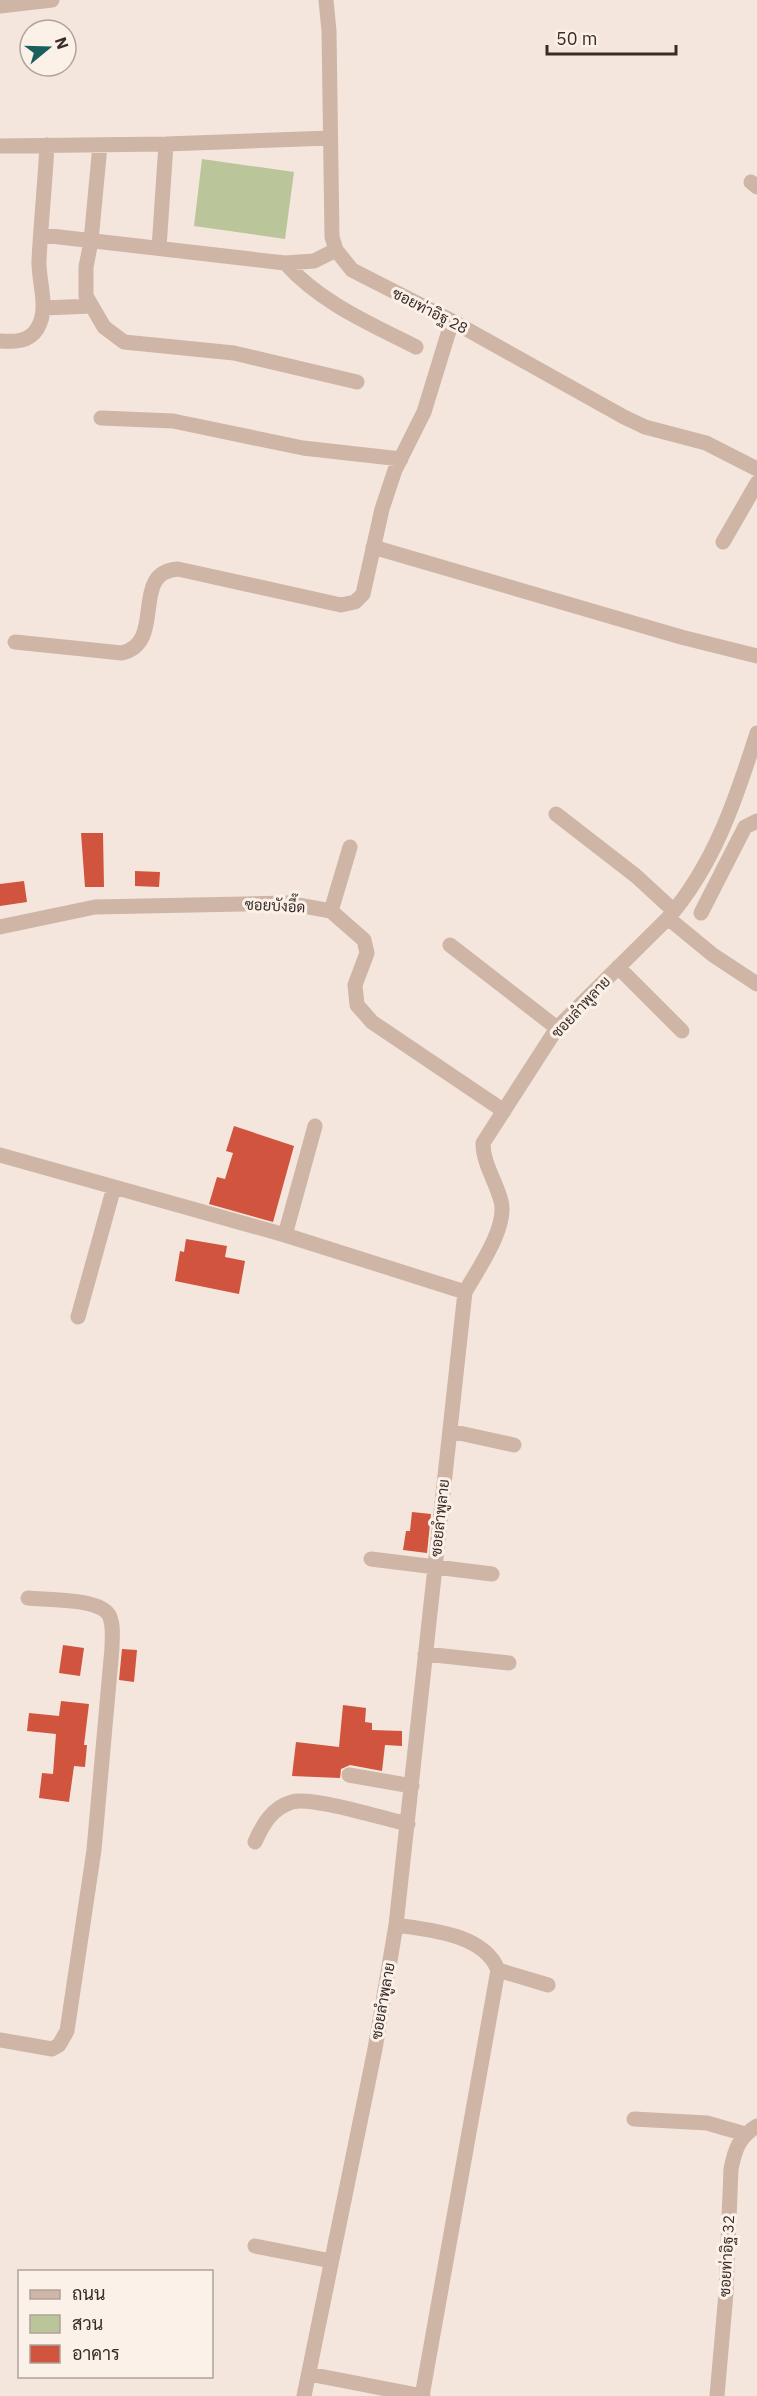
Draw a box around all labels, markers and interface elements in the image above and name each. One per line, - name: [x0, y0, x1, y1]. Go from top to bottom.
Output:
- north arrow: [18, 18, 78, 78]
- scale bar: [547, 18, 676, 56]
- text: 50 m: [556, 27, 598, 50]
- text: N: [51, 34, 74, 52]
- street label: ซอยท่าอิฐ 28: [389, 283, 471, 339]
- street label: ซอยบังอี๊ด: [244, 889, 306, 917]
- street label: ซอยลำพูลาย: [547, 972, 615, 1042]
- street label: ซอยลำพูลาย: [426, 1478, 454, 1558]
- street label: ซอยลำพูลาย: [366, 1961, 400, 2041]
- street label: ซอยท่าอิฐ 32: [715, 2214, 739, 2298]
- legend: [18, 2270, 213, 2378]
- text: ถนน: [72, 2282, 105, 2305]
- text: สวน: [72, 2312, 103, 2335]
- text: อาคาร: [72, 2342, 120, 2365]

